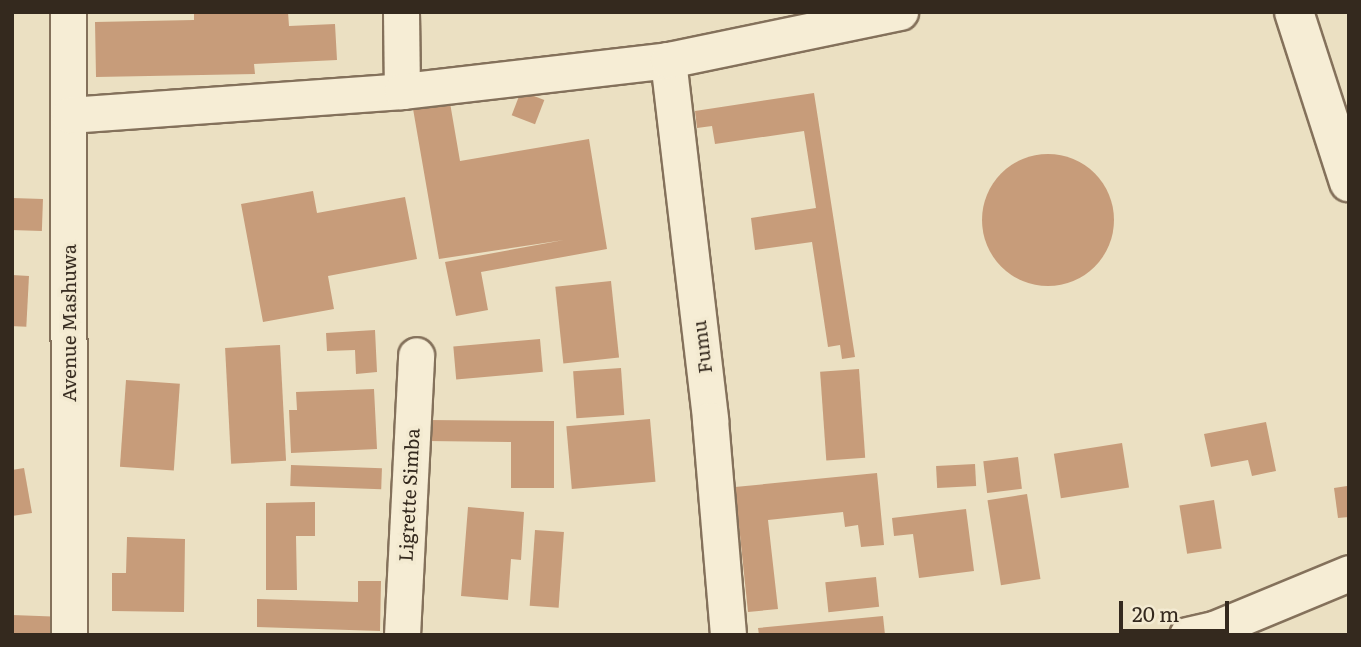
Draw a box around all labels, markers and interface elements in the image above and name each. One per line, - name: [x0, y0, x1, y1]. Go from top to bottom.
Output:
- street label: Avenue Mashuwa: [58, 244, 80, 402]
- street label: Fumu: [687, 319, 717, 375]
- street label: Ligrette Simba: [394, 428, 424, 562]
- scale bar: [1123, 588, 1233, 632]
- text: 20 m: [1132, 597, 1179, 628]

